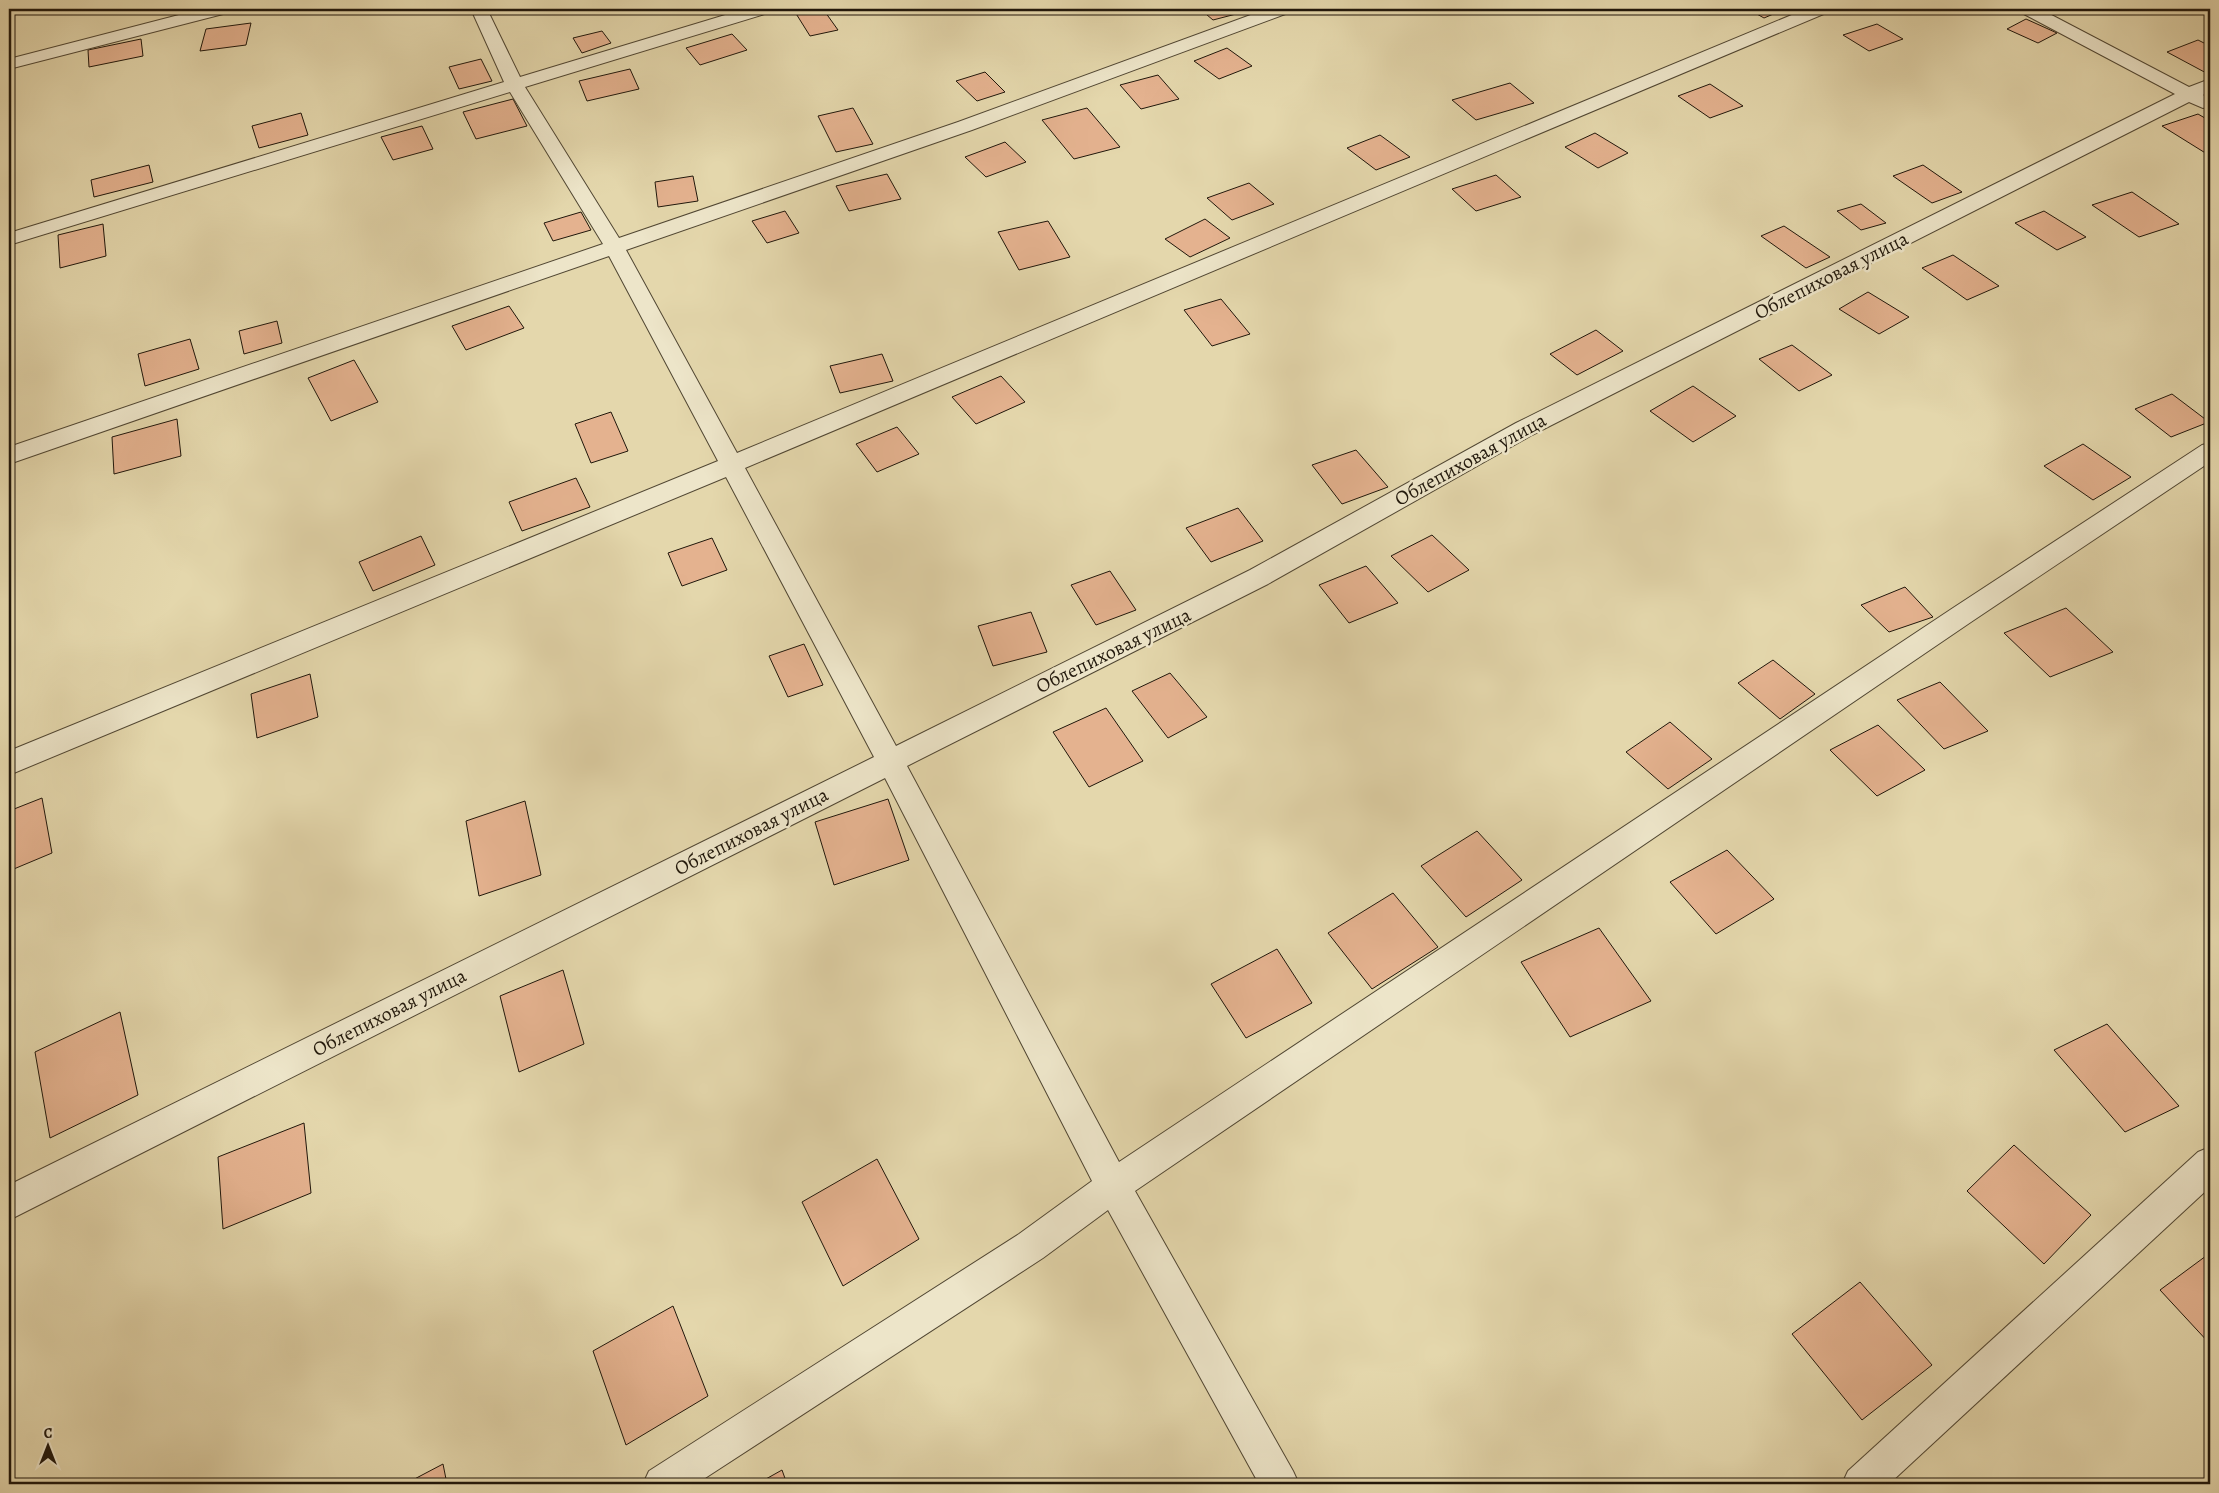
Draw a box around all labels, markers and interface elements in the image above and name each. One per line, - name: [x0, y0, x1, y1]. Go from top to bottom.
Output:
- street label: Облепиховая улица: [1750, 225, 1914, 326]
- street label: Облепиховая улица: [1390, 406, 1552, 512]
- street label: Облепиховая улица: [1031, 601, 1196, 700]
- street label: Облепиховая улица: [670, 781, 834, 882]
- street label: Облепиховая улица: [308, 962, 472, 1063]
- north arrow: [22, 1420, 72, 1470]
- text: С: [44, 1424, 53, 1443]

